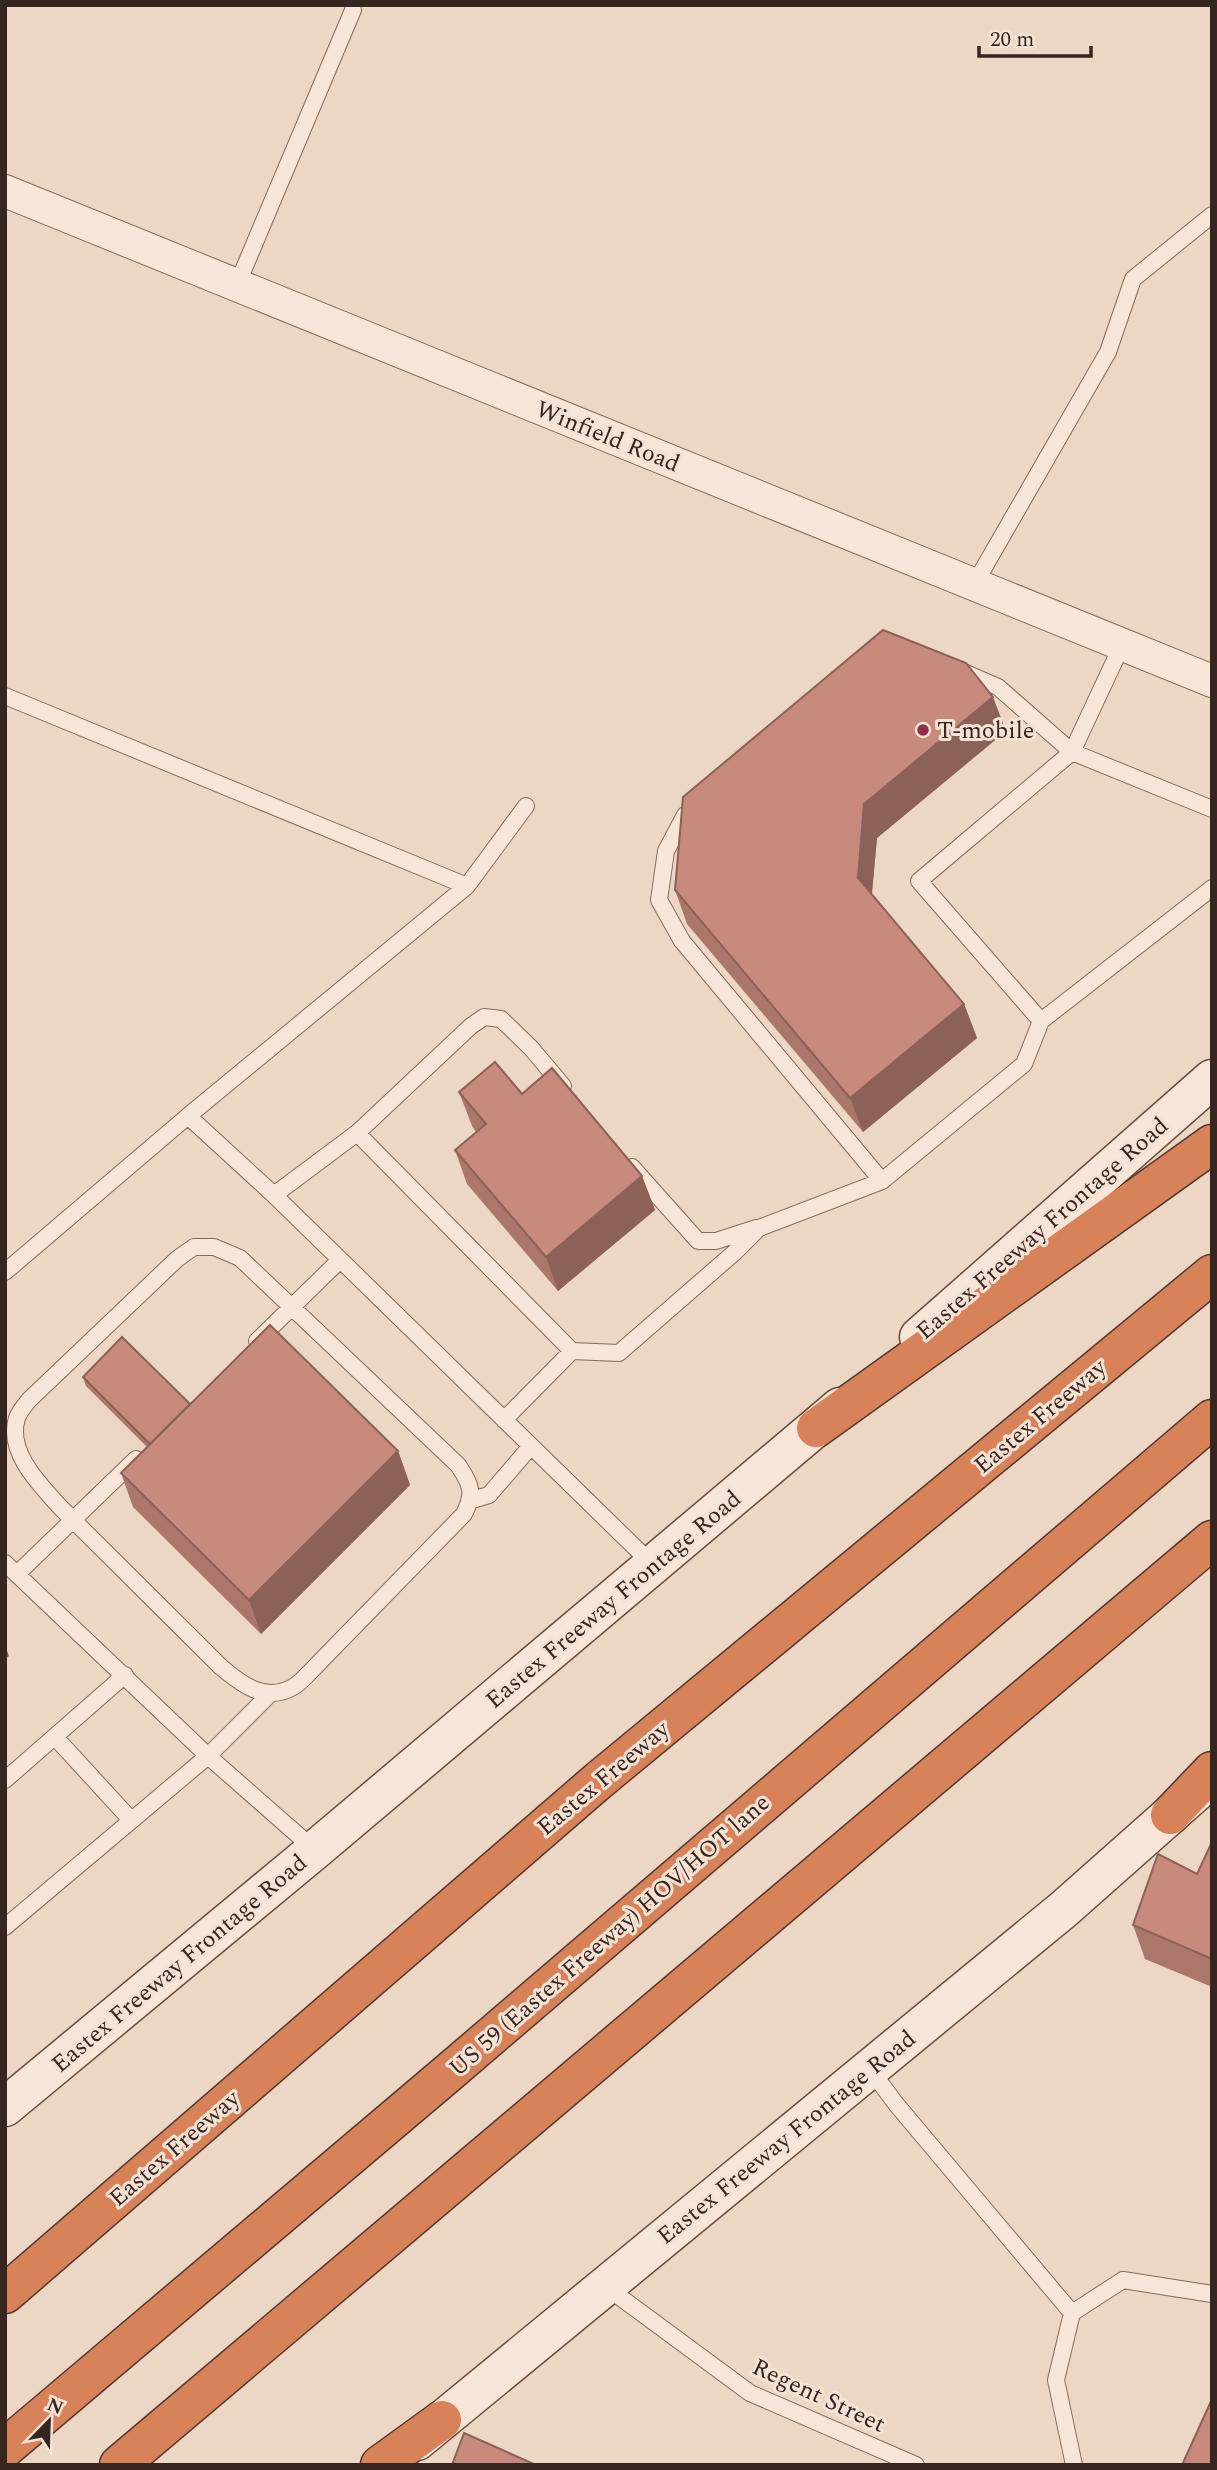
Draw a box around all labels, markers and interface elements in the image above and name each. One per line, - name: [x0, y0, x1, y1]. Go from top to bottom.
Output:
- scale bar: [979, 14, 1091, 58]
- text: 20 m: [990, 24, 1034, 56]
- street label: Winfield Road: [530, 392, 685, 482]
- place label: T-mobile: [937, 713, 1034, 749]
- marker: T-mobile: [915, 722, 931, 738]
- street label: Eastex Freeway Frontage Road: [908, 1109, 1177, 1349]
- street label: Eastex Freeway: [967, 1350, 1116, 1483]
- street label: Eastex Freeway Frontage Road: [478, 1482, 749, 1718]
- street label: Eastex Freeway: [530, 1712, 679, 1845]
- street label: US 59 (Eastex Freeway) HOV/HOT lane: [441, 1786, 778, 2086]
- street label: Eastex Freeway Frontage Road: [44, 1846, 315, 2082]
- street label: Eastex Freeway Frontage Road: [649, 2022, 924, 2254]
- street label: Eastex Freeway: [101, 2081, 249, 2216]
- street label: Regent Street: [746, 2349, 891, 2443]
- north arrow: [14, 2386, 84, 2456]
- text: N: [42, 2390, 68, 2423]

